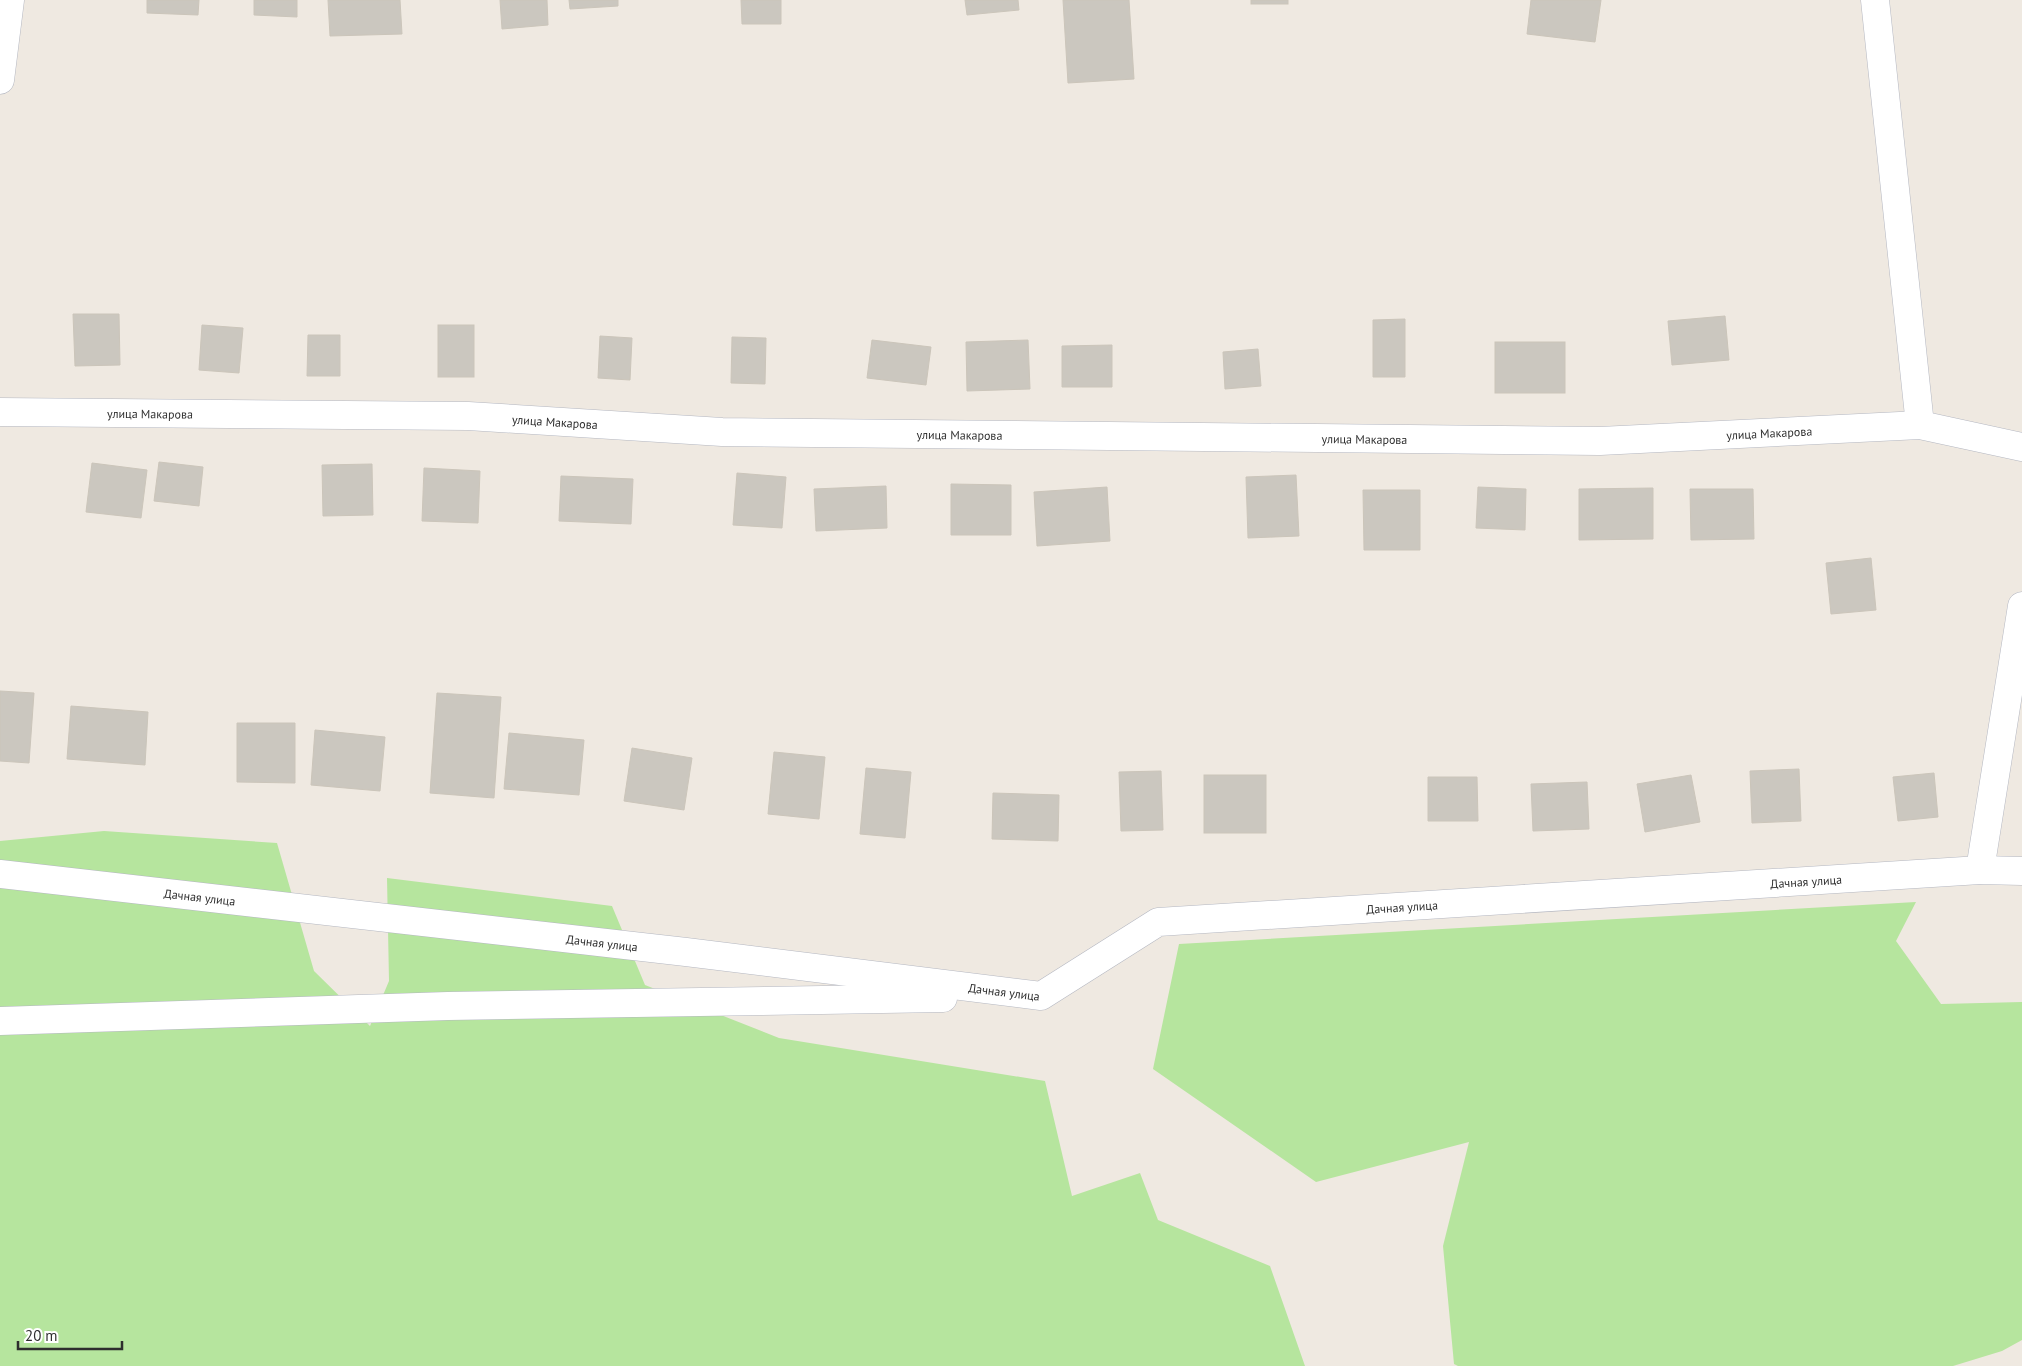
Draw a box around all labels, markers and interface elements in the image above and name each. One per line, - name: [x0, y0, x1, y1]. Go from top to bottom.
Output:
- street label: улица Макарова: [107, 405, 193, 421]
- street label: улица Макарова: [512, 411, 598, 432]
- street label: улица Макарова: [1726, 423, 1813, 442]
- street label: улица Макарова: [916, 426, 1003, 442]
- street label: улица Макарова: [1321, 431, 1407, 447]
- street label: Дачная улица: [1770, 871, 1842, 891]
- street label: Дачная улица: [163, 885, 236, 908]
- street label: Дачная улица: [1366, 897, 1438, 916]
- street label: Дачная улица: [566, 931, 639, 954]
- street label: Дачная улица: [968, 980, 1041, 1003]
- scale bar: [18, 1318, 121, 1350]
- text: 20 m: [25, 1326, 58, 1345]

